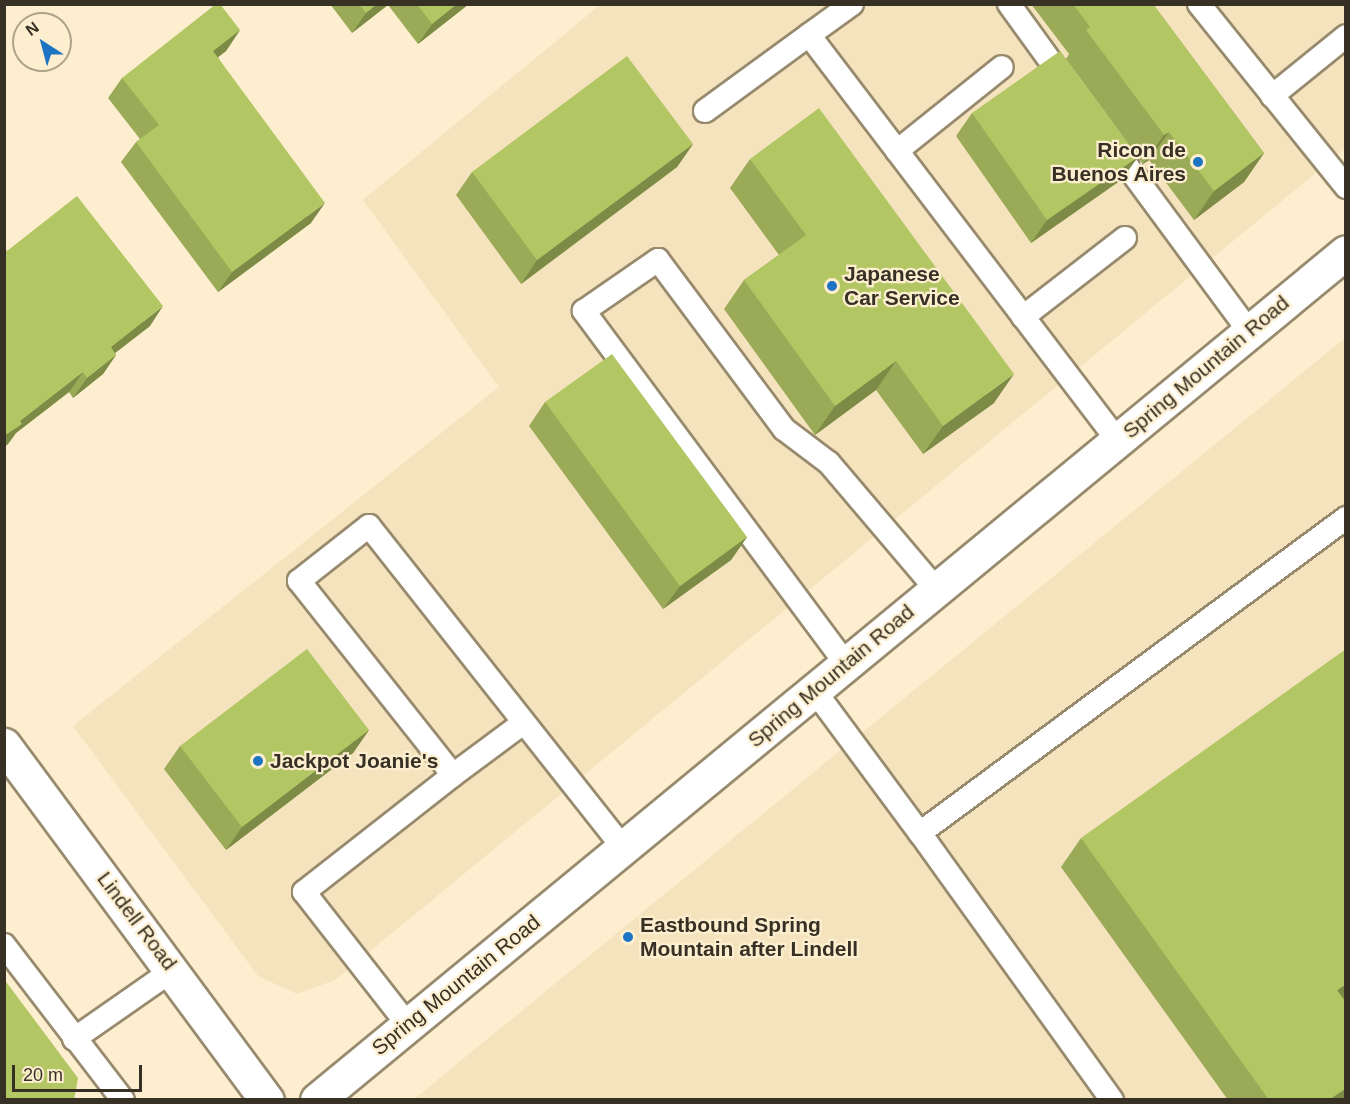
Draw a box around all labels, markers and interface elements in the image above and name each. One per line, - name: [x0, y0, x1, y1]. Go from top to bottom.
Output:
- north arrow: [12, 12, 72, 72]
- text: N: [23, 18, 42, 39]
- place label: Ricon de Buenos Aires: [1051, 137, 1186, 187]
- marker: Ricon de Buenos Aires: [1191, 155, 1205, 169]
- place label: Japanese Car Service: [844, 261, 960, 311]
- marker: Japanese Car Service: [825, 279, 839, 293]
- street label: Spring Mountain Road: [1118, 290, 1294, 444]
- street label: Spring Mountain Road: [743, 599, 919, 753]
- place label: Jackpot Joanie's: [270, 748, 438, 774]
- marker: Jackpot Joanie's: [251, 754, 265, 768]
- street label: Lindell Road: [92, 867, 182, 975]
- street label: Spring Mountain Road: [367, 909, 545, 1061]
- place label: Eastbound Spring Mountain after Lindell: [640, 912, 858, 962]
- marker: Eastbound Spring Mountain after Lindell: [621, 930, 635, 944]
- scale bar: [15, 1053, 146, 1091]
- text: 20 m: [23, 1065, 63, 1085]

